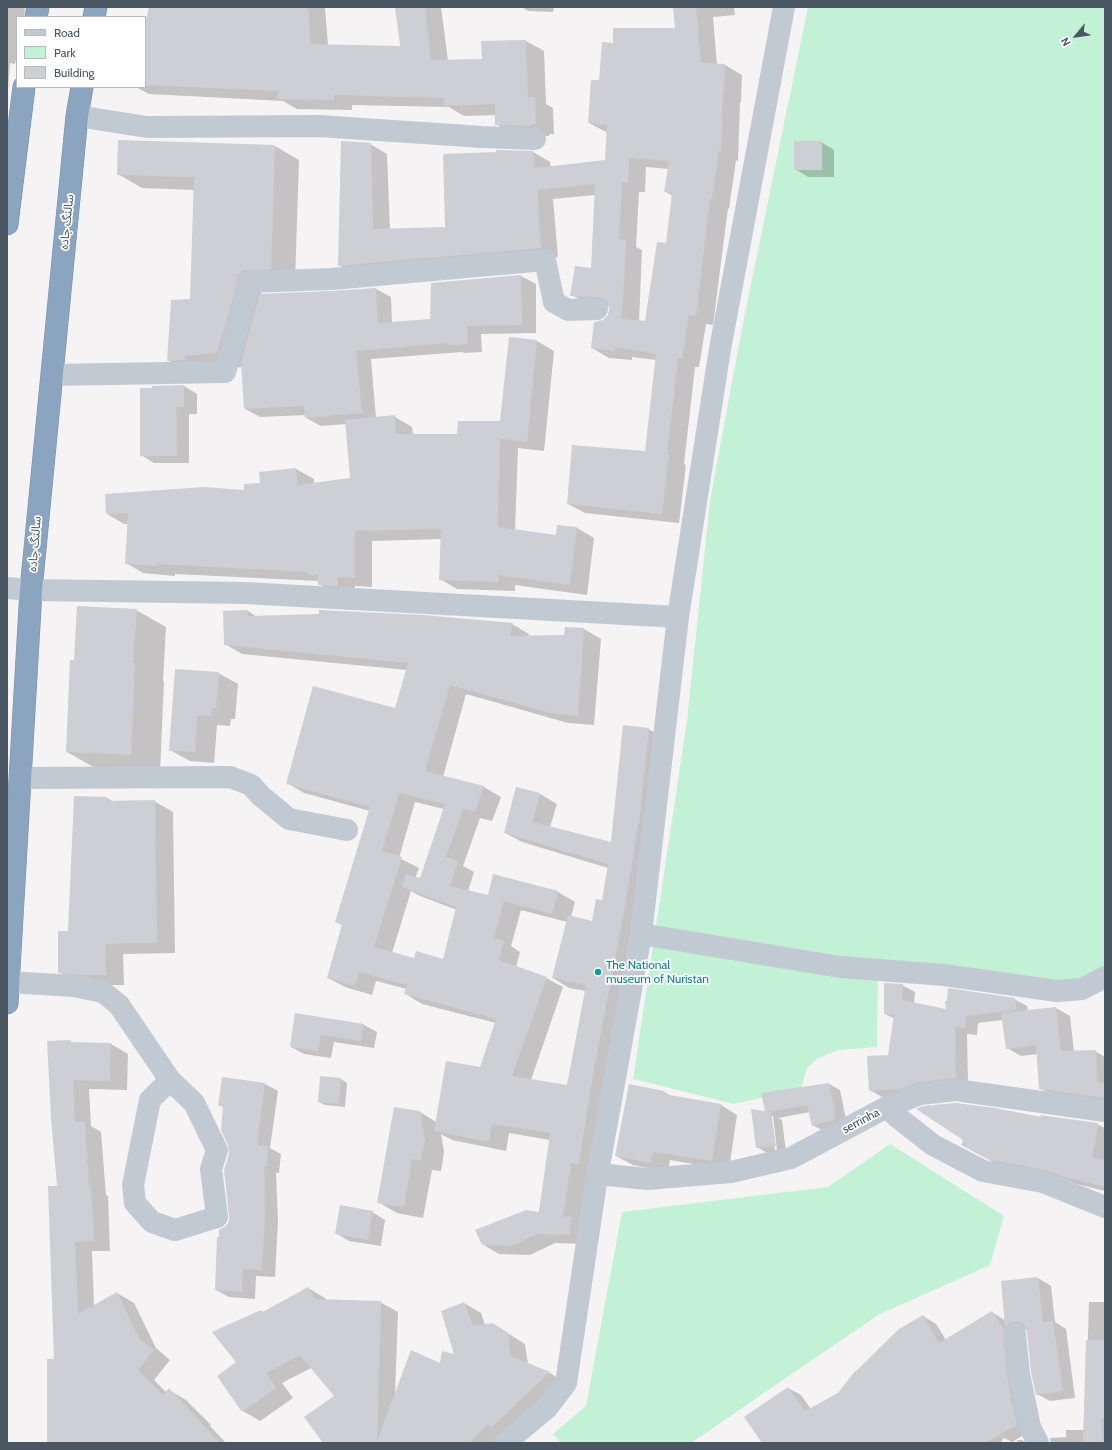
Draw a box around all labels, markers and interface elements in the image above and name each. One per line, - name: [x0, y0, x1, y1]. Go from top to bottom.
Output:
- legend: [16, 16, 146, 88]
- north arrow: [1056, 16, 1096, 56]
- text: Road: [54, 25, 80, 40]
- text: N: [1057, 35, 1074, 49]
- text: Park: [54, 45, 76, 60]
- text: Building: [54, 65, 95, 80]
- street label: سالنگ جاده: [57, 194, 77, 250]
- street label: سالنگ جاده: [25, 516, 45, 572]
- place label: The National museum of Nuristan: [606, 958, 709, 986]
- marker: The National museum of Nuristan: [593, 967, 603, 977]
- street label: serrinha: [840, 1105, 882, 1137]

